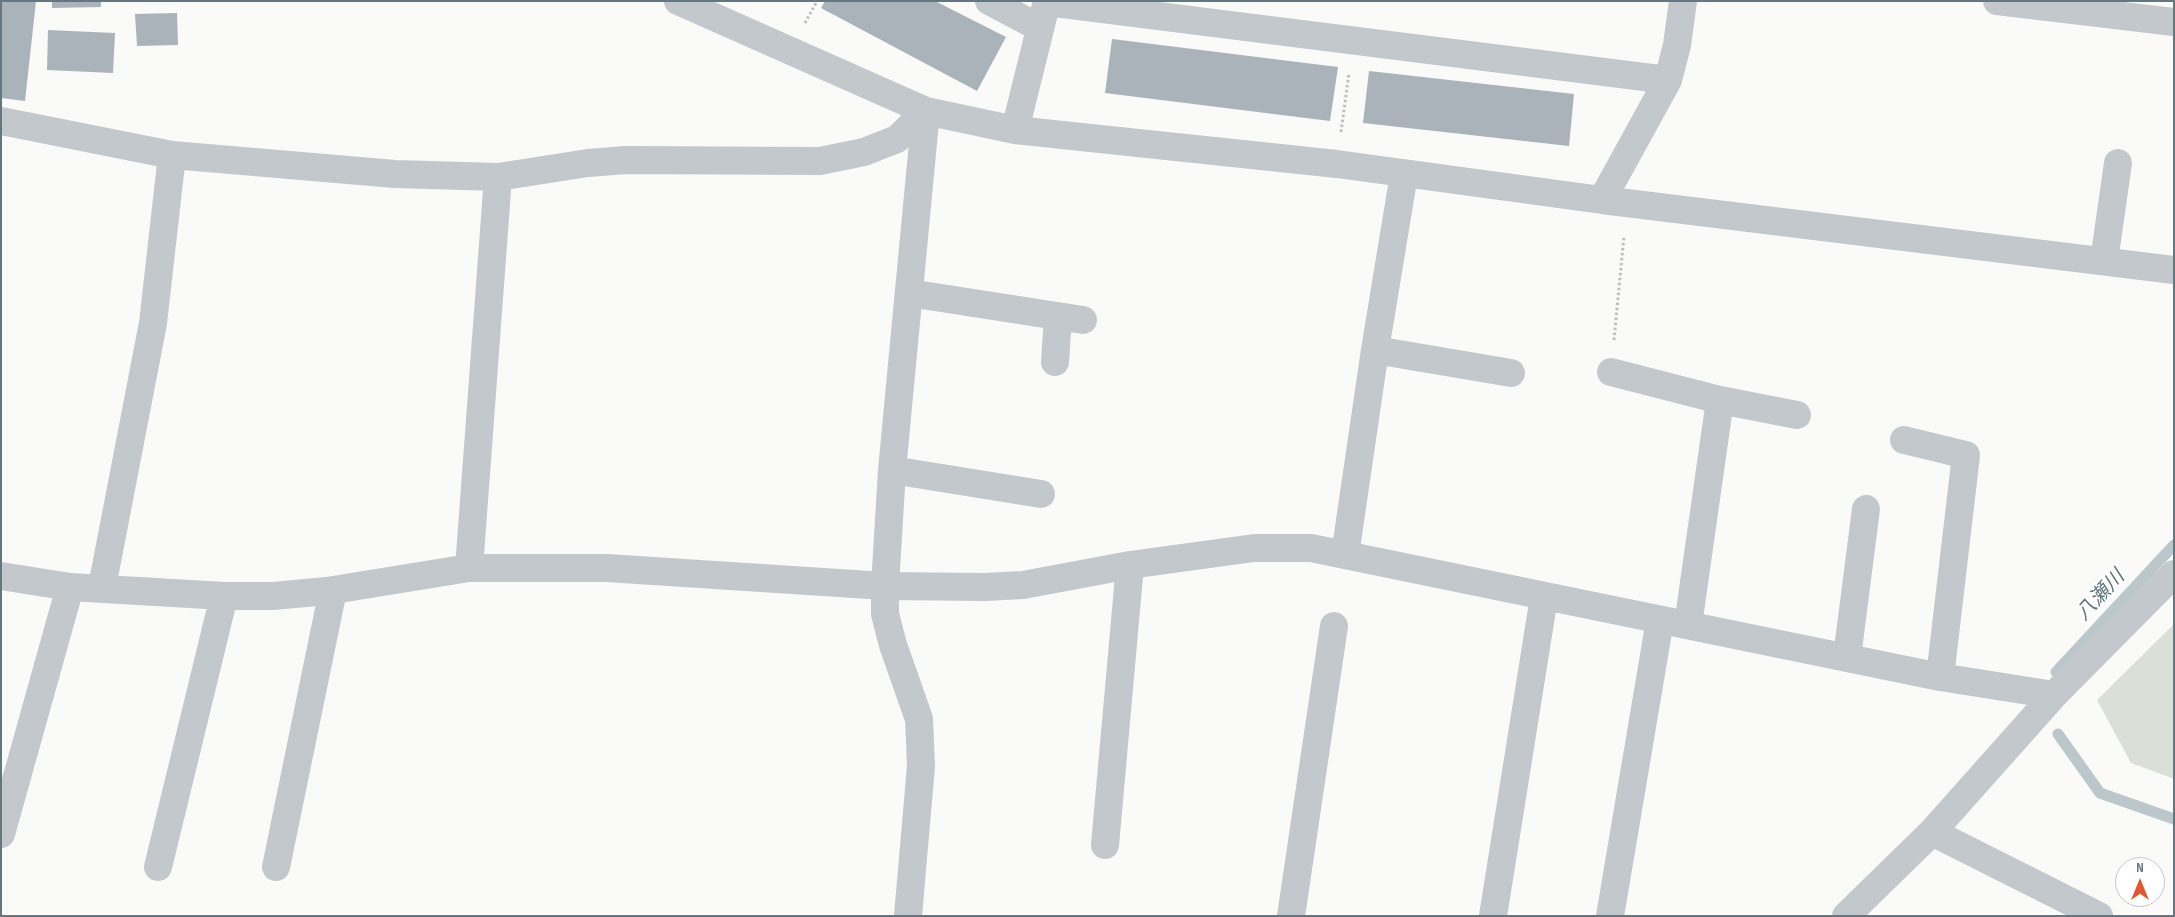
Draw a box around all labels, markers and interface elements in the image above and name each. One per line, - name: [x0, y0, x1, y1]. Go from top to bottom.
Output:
- water label: 八瀬川: [2072, 566, 2130, 626]
- north arrow: [2115, 857, 2165, 907]
- text: N: [2136, 859, 2144, 876]

